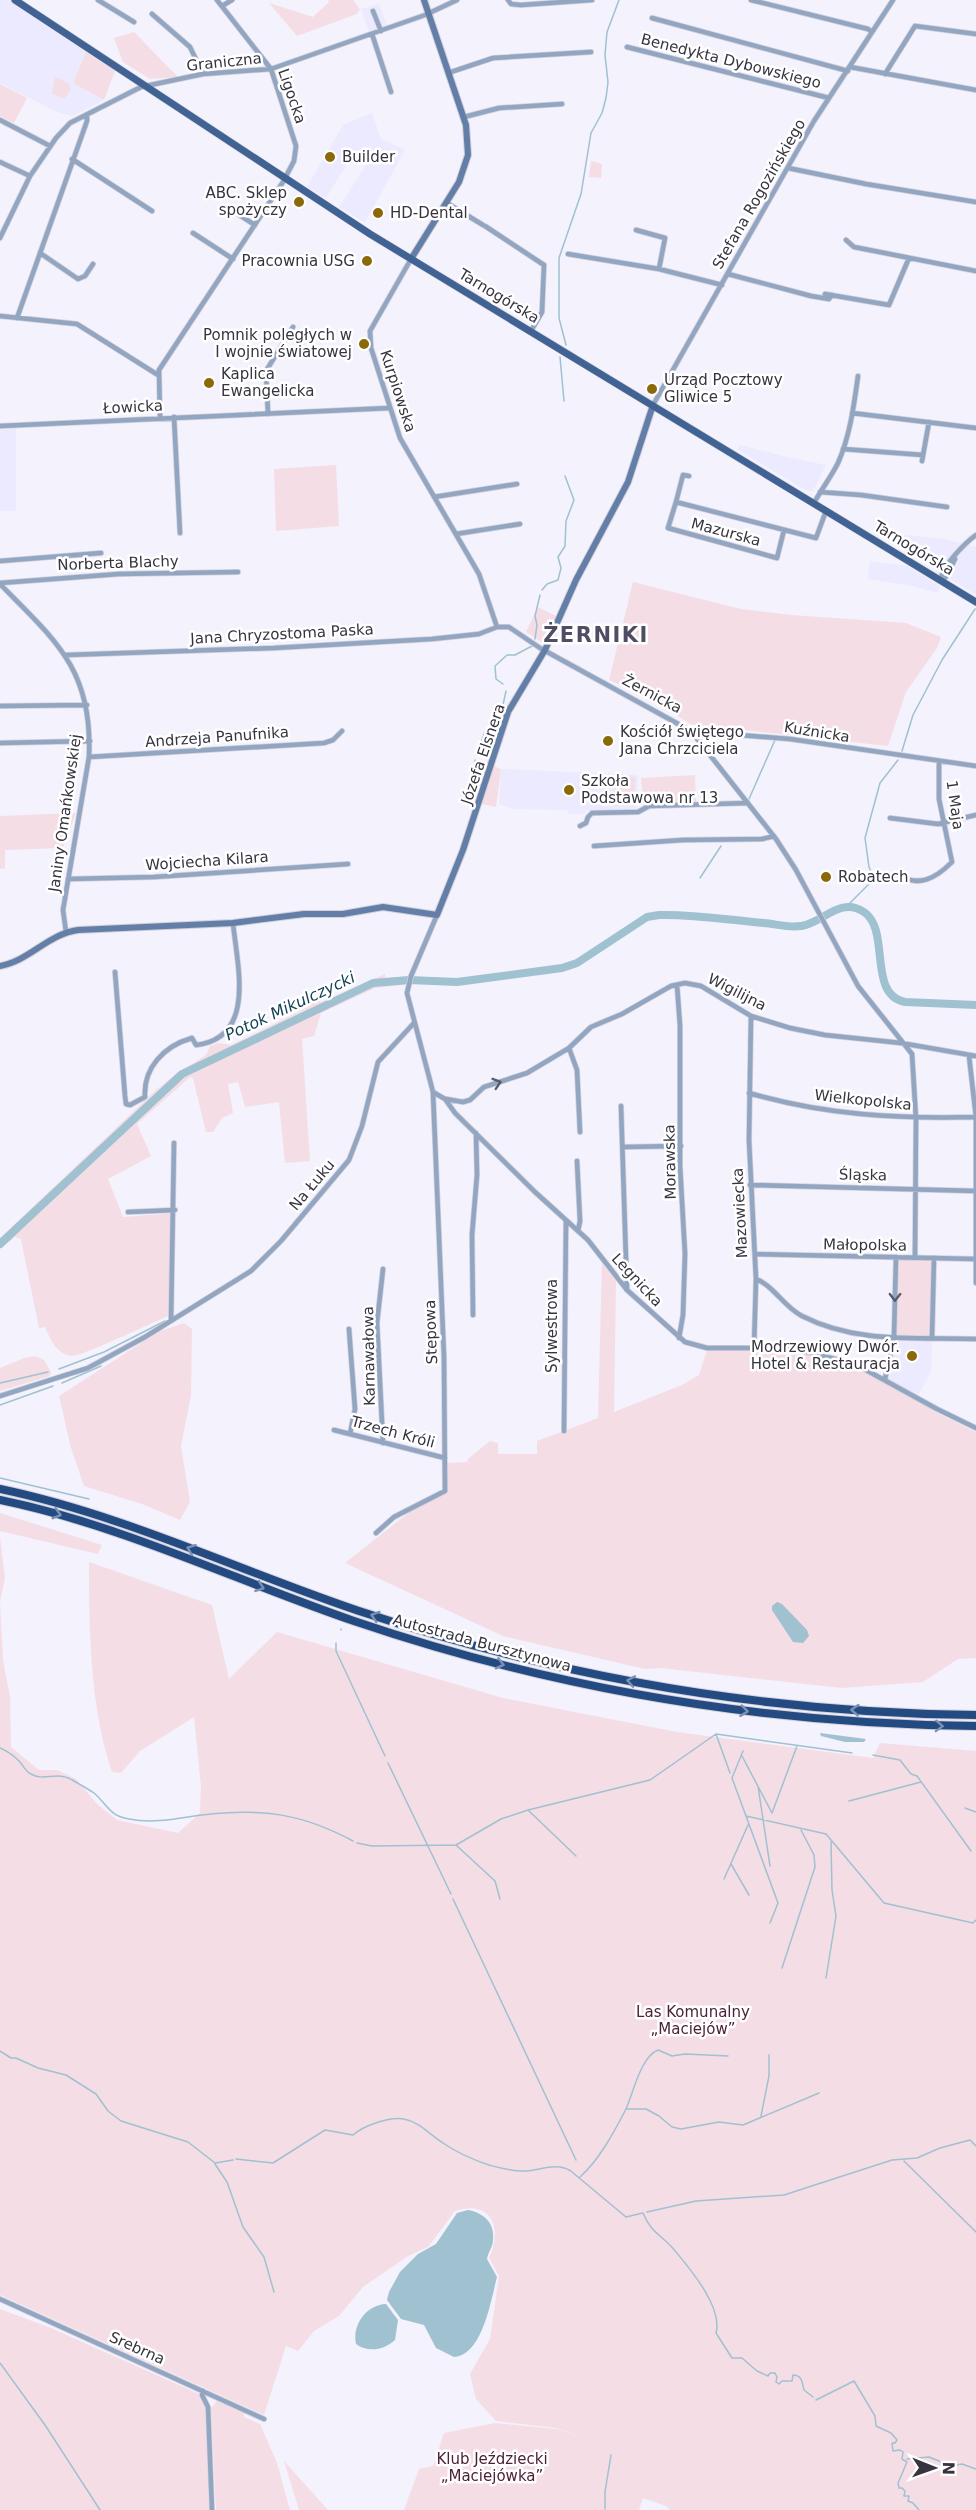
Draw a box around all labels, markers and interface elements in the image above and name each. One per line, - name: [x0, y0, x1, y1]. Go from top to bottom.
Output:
- street label: Benedykta Dybowskiego: [639, 30, 823, 92]
- street label: Graniczna: [186, 49, 262, 75]
- street label: Ligocka: [274, 66, 310, 126]
- street label: Stefana Rogozińskiego: [709, 116, 809, 272]
- place label: Builder: [342, 148, 396, 166]
- marker: Builder: [323, 150, 337, 164]
- place label: ABC. Sklep spożyczy: [206, 184, 287, 219]
- marker: ABC. Sklep spożyczy: [292, 195, 306, 209]
- place label: HD-Dental: [390, 204, 468, 222]
- marker: HD-Dental: [371, 206, 385, 220]
- place label: Pracownia USG: [241, 252, 355, 270]
- marker: Pracownia USG: [360, 254, 374, 268]
- street label: Tarnogórska: [455, 264, 543, 327]
- place label: Pomnik poległych w I wojnie światowej: [203, 326, 352, 361]
- marker: Pomnik poległych w I wojnie światowej: [357, 337, 371, 351]
- street label: Kurpiowska: [376, 348, 420, 434]
- place label: Kaplica Ewangelicka: [221, 365, 314, 400]
- place label: Urząd Pocztowy Gliwice 5: [664, 371, 783, 406]
- marker: Kaplica Ewangelicka: [202, 376, 216, 390]
- marker: Urząd Pocztowy Gliwice 5: [645, 382, 659, 396]
- street label: Łowicka: [102, 396, 163, 418]
- street label: Mazurska: [689, 514, 763, 550]
- street label: Tarnogórska: [870, 516, 958, 579]
- street label: Norberta Blachy: [57, 552, 179, 574]
- street label: Jana Chryzostoma Paska: [189, 620, 374, 648]
- district label: ŻERNIKI: [543, 622, 649, 647]
- street label: Żernicka: [619, 670, 685, 717]
- street label: Józefa Elsnera: [457, 701, 509, 808]
- street label: Kuźnicka: [783, 718, 851, 746]
- street label: Andrzeja Panufnika: [145, 723, 289, 751]
- place label: Kościół świętego Jana Chrzciciela: [619, 723, 744, 758]
- street label: Janiny Omańkowskiej: [45, 733, 85, 894]
- marker: Kościół świętego Jana Chrzciciela: [601, 734, 615, 748]
- place label: Szkoła Podstawowa nr 13: [581, 772, 718, 807]
- street label: 1 Maja: [943, 779, 967, 831]
- marker: Szkoła Podstawowa nr 13: [562, 783, 576, 797]
- street label: Wojciecha Kilara: [145, 848, 269, 874]
- place label: Robatech: [838, 868, 909, 886]
- marker: Robatech: [819, 870, 833, 884]
- water label: Potok Mikulczycki: [222, 967, 358, 1044]
- street label: Wigilijna: [705, 970, 769, 1014]
- one-way arrow: [491, 1077, 502, 1090]
- street label: Wielkopolska: [813, 1086, 913, 1114]
- street label: Morawska: [660, 1124, 680, 1200]
- street label: Na Łuku: [286, 1156, 338, 1214]
- street label: Śląska: [839, 1165, 887, 1184]
- street label: Mazowiecka: [729, 1167, 751, 1259]
- street label: Małopolska: [823, 1235, 907, 1255]
- street label: Legnicka: [608, 1250, 666, 1310]
- street label: Sylwestrowa: [543, 1279, 561, 1373]
- one-way arrow: [889, 1293, 901, 1302]
- street label: Stepowa: [421, 1299, 441, 1365]
- street label: Karnawałowa: [359, 1306, 379, 1406]
- place label: Modrzewiowy Dwór. Hotel & Restauracja: [751, 1338, 900, 1373]
- marker: Modrzewiowy Dwór. Hotel & Restauracja: [905, 1349, 919, 1363]
- street label: Trzech Króli: [348, 1412, 437, 1452]
- one-way arrow: [51, 1507, 62, 1519]
- one-way arrow: [187, 1544, 198, 1556]
- one-way arrow: [254, 1579, 265, 1592]
- one-way arrow: [370, 1610, 381, 1623]
- street label: Autostrada Bursztynowa: [391, 1611, 573, 1675]
- one-way arrow: [495, 1657, 505, 1670]
- one-way arrow: [626, 1675, 636, 1688]
- one-way arrow: [740, 1704, 749, 1716]
- one-way arrow: [850, 1704, 859, 1717]
- one-way arrow: [934, 1720, 943, 1732]
- park label: Las Komunalny „Maciejów”: [636, 2003, 750, 2038]
- street label: Srebrna: [107, 2328, 167, 2368]
- north arrow: [904, 2438, 964, 2498]
- park label: Klub Jeździecki „Maciejówka”: [436, 2450, 548, 2485]
- text: N: [939, 2461, 958, 2475]

